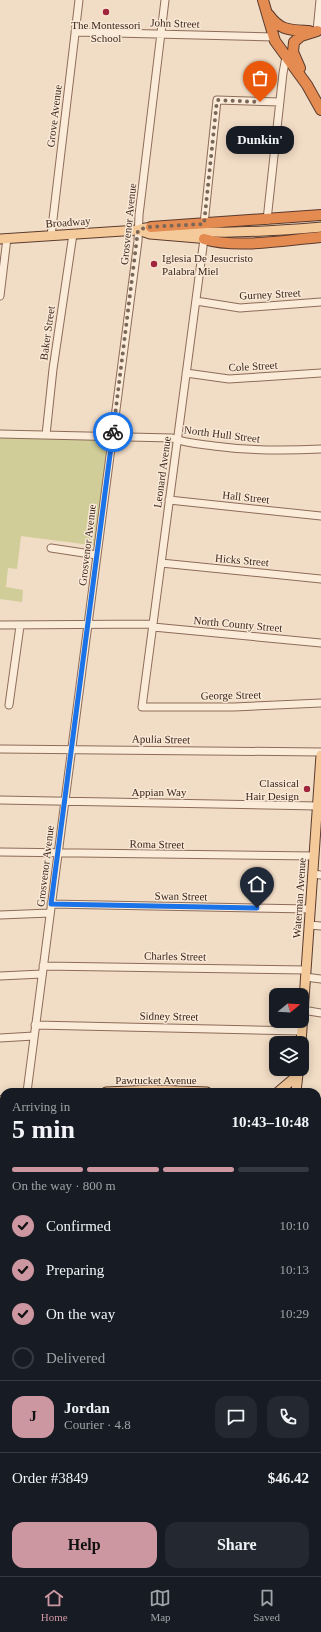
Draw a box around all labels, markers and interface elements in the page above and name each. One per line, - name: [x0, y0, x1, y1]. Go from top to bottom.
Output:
- marker: The Montessori School: [101, 7, 111, 17]
- street label: John Street: [150, 16, 200, 30]
- place label: The Montessori School: [71, 19, 141, 44]
- pin: [243, 61, 277, 102]
- icon: bag: [249, 67, 271, 89]
- street label: Grove Avenue: [44, 84, 64, 148]
- callout: Dunkin': [226, 126, 294, 154]
- text: Dunkin': [237, 132, 283, 147]
- street label: Grosvenor Avenue: [118, 182, 138, 265]
- street label: Broadway: [45, 214, 91, 230]
- place label: Iglesia De Jesucristo Palabra Miel: [162, 252, 254, 277]
- marker: Iglesia De Jesucristo Palabra Miel: [149, 259, 159, 269]
- street label: Gurney Street: [239, 286, 301, 302]
- street label: Baker Street: [37, 305, 57, 361]
- street label: Cole Street: [228, 359, 278, 373]
- courier: [93, 412, 133, 452]
- icon: bike: [102, 421, 124, 443]
- street label: North Hull Street: [183, 423, 261, 445]
- street label: Leonard Avenue: [151, 435, 173, 509]
- street label: Hall Street: [222, 489, 270, 505]
- street label: Grosvenor Avenue: [76, 503, 98, 586]
- street label: Hicks Street: [215, 552, 269, 568]
- street label: North County Street: [193, 614, 283, 634]
- street label: George Street: [201, 688, 261, 702]
- street label: Apulia Street: [132, 732, 190, 746]
- place label: Classical Hair Design: [246, 777, 299, 802]
- marker: Classical Hair Design: [302, 784, 312, 794]
- street label: Appian Way: [132, 786, 187, 798]
- street label: Grosvenor Avenue: [34, 824, 56, 907]
- street label: Roma Street: [130, 838, 184, 850]
- street label: Waterman Avenue: [290, 857, 308, 939]
- pin: [240, 867, 274, 908]
- icon: home: [246, 873, 268, 895]
- street label: Swan Street: [154, 890, 208, 902]
- street label: Charles Street: [144, 949, 206, 963]
- north arrow: [269, 988, 309, 1028]
- map controls: [269, 988, 309, 1076]
- street label: Sidney Street: [139, 1009, 199, 1023]
- button: layers: [269, 1036, 309, 1076]
- street label: Pawtucket Avenue: [115, 1074, 197, 1086]
- text: Arriving in: [12, 1099, 70, 1114]
- text: 10:43–10:48: [232, 1114, 309, 1130]
- text: 5 min: [12, 1115, 75, 1144]
- text: On the way · 800 m: [12, 1178, 116, 1193]
- icon: check: [12, 1215, 34, 1237]
- text: Confirmed: [46, 1218, 111, 1234]
- text: 10:10: [279, 1218, 309, 1233]
- icon: check: [12, 1259, 34, 1281]
- text: Preparing: [46, 1262, 104, 1278]
- text: 10:13: [279, 1262, 309, 1277]
- icon: check: [12, 1303, 34, 1325]
- text: On the way: [46, 1306, 115, 1322]
- text: 10:29: [279, 1306, 309, 1321]
- text: Delivered: [46, 1350, 105, 1366]
- button: chat: [215, 1396, 257, 1438]
- button: phone: [267, 1396, 309, 1438]
- text: Jordan: [64, 1400, 110, 1416]
- text: J: [29, 1408, 37, 1424]
- text: Courier · 4.8: [64, 1417, 131, 1432]
- text: Order #3849: [12, 1470, 88, 1486]
- text: $46.42: [268, 1470, 309, 1486]
- button: Help: [12, 1522, 157, 1568]
- button: Share: [165, 1522, 309, 1568]
- tab: Home: [41, 1587, 68, 1623]
- tab: Map: [149, 1587, 171, 1623]
- tab: Saved: [253, 1587, 280, 1623]

